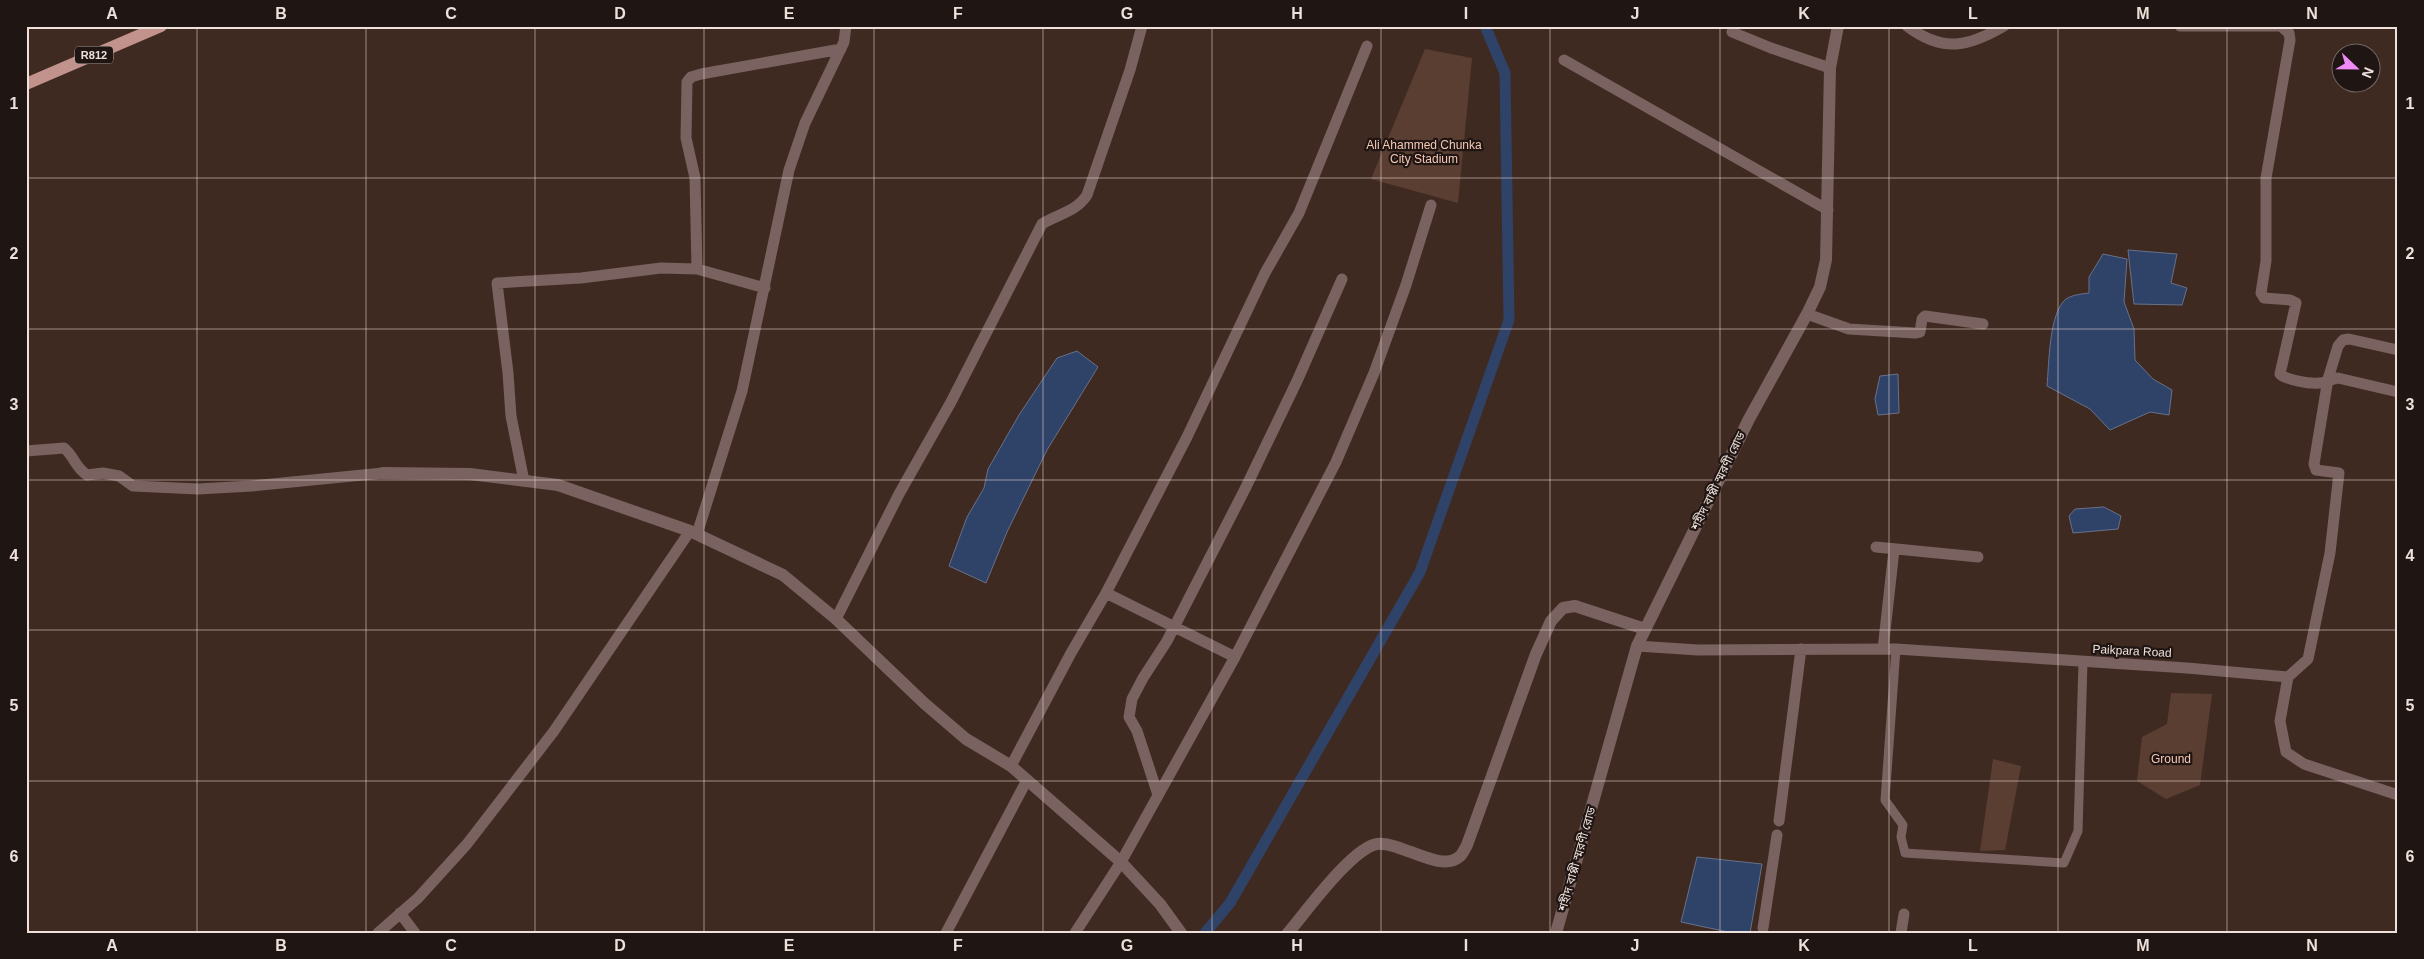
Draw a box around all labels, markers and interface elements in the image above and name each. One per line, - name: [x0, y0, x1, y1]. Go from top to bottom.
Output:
- text: A: [106, 5, 118, 22]
- text: B: [275, 5, 287, 22]
- text: C: [445, 5, 457, 22]
- text: D: [614, 5, 626, 22]
- text: E: [784, 5, 795, 22]
- text: F: [953, 5, 963, 22]
- text: G: [1121, 5, 1133, 22]
- text: H: [1291, 5, 1303, 22]
- text: I: [1464, 5, 1468, 22]
- text: J: [1631, 5, 1639, 22]
- text: K: [1798, 5, 1810, 22]
- text: L: [1968, 5, 1978, 22]
- text: M: [2136, 5, 2150, 22]
- text: N: [2306, 5, 2318, 22]
- north arrow: [2332, 42, 2382, 92]
- road number: R812: [75, 46, 113, 64]
- text: N: [2359, 65, 2377, 81]
- text: 1: [10, 95, 19, 112]
- text: 1: [2406, 95, 2415, 112]
- park label: Ali Ahammed Chunka City Stadium: [1366, 138, 1482, 166]
- text: 2: [10, 245, 19, 262]
- text: 2: [2406, 245, 2415, 262]
- text: 3: [10, 396, 19, 413]
- text: 3: [2406, 396, 2415, 413]
- street label: শহীদ বাপ্পী স্মরণী রোড: [1687, 429, 1748, 533]
- text: 4: [10, 547, 19, 564]
- text: 4: [2406, 547, 2415, 564]
- street label: Paikpara Road: [2092, 642, 2172, 660]
- text: 5: [10, 697, 19, 714]
- text: 5: [2406, 697, 2415, 714]
- park label: Ground: [2151, 752, 2191, 766]
- street label: শহীদ বাপ্পী স্মরণী রোড: [1554, 805, 1599, 914]
- text: 6: [10, 848, 19, 865]
- text: 6: [2406, 848, 2415, 865]
- text: A: [106, 937, 118, 954]
- text: B: [275, 937, 287, 954]
- text: C: [445, 937, 457, 954]
- text: D: [614, 937, 626, 954]
- text: E: [784, 937, 795, 954]
- text: F: [953, 937, 963, 954]
- text: G: [1121, 937, 1133, 954]
- text: H: [1291, 937, 1303, 954]
- text: I: [1464, 937, 1468, 954]
- text: J: [1631, 937, 1639, 954]
- text: K: [1798, 937, 1810, 954]
- text: L: [1968, 937, 1978, 954]
- text: M: [2136, 937, 2150, 954]
- text: N: [2306, 937, 2318, 954]

